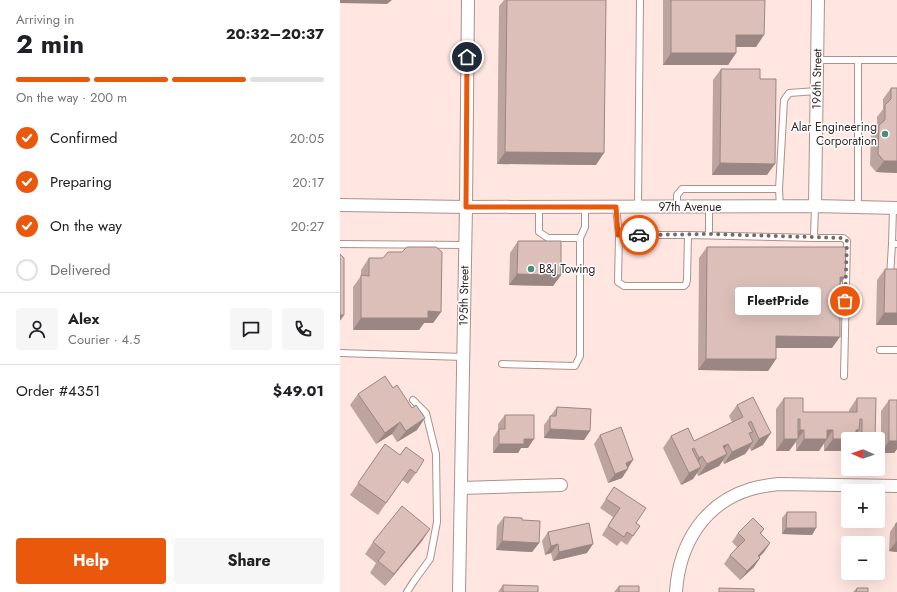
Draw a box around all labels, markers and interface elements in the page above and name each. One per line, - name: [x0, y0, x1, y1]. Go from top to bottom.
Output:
- text: Arriving in: [16, 10, 74, 29]
- text: 20:32–20:37: [226, 23, 324, 45]
- text: 2 min: [16, 25, 84, 63]
- pin: [450, 40, 484, 74]
- icon: home: [456, 46, 478, 68]
- street label: 196th Street: [807, 48, 827, 109]
- text: On the way · 200 m: [16, 88, 127, 107]
- place label: Alar Engineering Corporation: [791, 118, 877, 150]
- icon: check: [16, 127, 38, 149]
- text: Confirmed: [50, 127, 118, 149]
- text: 20:05: [290, 129, 324, 148]
- marker: Alar Engineering Corporation: [880, 129, 890, 139]
- icon: check: [16, 171, 38, 193]
- text: Preparing: [50, 171, 112, 193]
- text: 20:17: [292, 173, 324, 192]
- street label: 97th Avenue: [658, 198, 722, 216]
- icon: check: [16, 215, 38, 237]
- text: On the way: [50, 215, 122, 237]
- courier: [619, 215, 659, 255]
- text: 20:27: [291, 217, 324, 236]
- icon: car: [628, 224, 650, 246]
- text: Delivered: [50, 259, 111, 281]
- place label: B&J Towing: [539, 260, 595, 278]
- marker: B&J Towing: [526, 264, 536, 274]
- street label: 195th Street: [454, 265, 474, 326]
- pin: [828, 284, 862, 318]
- callout: FleetPride: [735, 287, 821, 315]
- icon: bag: [834, 290, 856, 312]
- text: FleetPride: [747, 291, 809, 310]
- button: person: [16, 308, 58, 350]
- text: Alex: [68, 308, 99, 330]
- button: chat: [230, 308, 272, 350]
- button: phone: [282, 308, 324, 350]
- text: Courier · 4.5: [68, 330, 140, 349]
- text: Order #4351: [16, 380, 100, 402]
- text: $49.01: [273, 380, 324, 402]
- north arrow: [841, 432, 885, 476]
- map controls: [841, 432, 885, 580]
- button: +: [841, 484, 885, 528]
- button: −: [841, 536, 885, 580]
- button: Help: [16, 538, 166, 584]
- button: Share: [174, 538, 324, 584]

